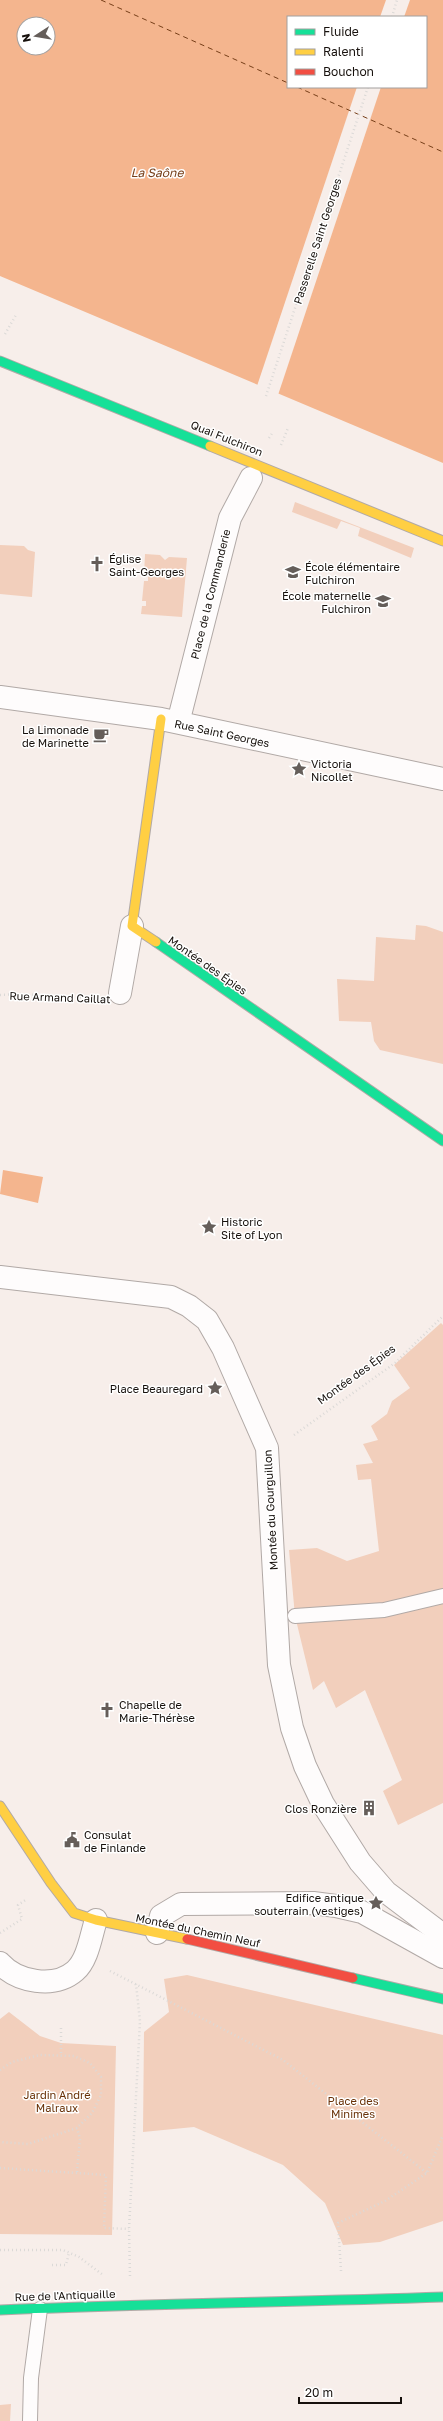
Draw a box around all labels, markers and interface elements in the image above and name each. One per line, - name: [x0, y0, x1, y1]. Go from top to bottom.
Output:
- north arrow: [16, 16, 56, 56]
- legend: [287, 16, 427, 88]
- text: Fluide: [323, 24, 359, 39]
- text: N: [19, 33, 33, 44]
- text: Ralenti: [323, 44, 364, 59]
- text: Bouchon: [323, 64, 374, 79]
- water label: La Saône: [131, 165, 184, 180]
- street label: Passerelle Saint Georges: [290, 176, 344, 306]
- street label: Quai Fulchiron: [189, 418, 265, 458]
- street label: Place de la Commanderie: [188, 528, 232, 660]
- place label: Église Saint-Georges: [109, 552, 184, 578]
- church icon: Église Saint-Georges: [88, 555, 106, 573]
- place label: École élémentaire Fulchiron: [305, 560, 400, 586]
- school or university icon: École élémentaire Fulchiron: [284, 563, 302, 581]
- place label: École maternelle Fulchiron: [282, 589, 371, 615]
- school or university icon: École maternelle Fulchiron: [374, 592, 392, 610]
- street label: Rue Saint Georges: [173, 717, 271, 749]
- place label: La Limonade de Marinette: [22, 723, 89, 749]
- cafe icon: La Limonade de Marinette: [92, 726, 110, 744]
- place label: Victoria Nicollet: [311, 757, 353, 783]
- place icon: Victoria Nicollet: [290, 760, 308, 778]
- street label: Montée des Épies: [166, 933, 250, 997]
- street label: Rue Armand Caillat: [9, 989, 111, 1005]
- place label: Historic Site of Lyon: [221, 1215, 282, 1241]
- place icon: Historic Site of Lyon: [200, 1218, 218, 1236]
- street label: Montée des Épies: [315, 1341, 398, 1407]
- place icon: Place Beauregard: [206, 1379, 224, 1397]
- place label: Place Beauregard: [110, 1382, 203, 1395]
- street label: Montée du Gourguillon: [260, 1449, 280, 1571]
- place label: Chapelle de Marie-Thérèse: [119, 1698, 195, 1724]
- church icon: Chapelle de Marie-Thérèse: [98, 1701, 116, 1719]
- building icon: Clos Ronzière: [360, 1799, 378, 1817]
- place label: Clos Ronzière: [285, 1802, 357, 1815]
- place label: Consulat de Finlande: [84, 1828, 146, 1854]
- public building icon: Consulat de Finlande: [63, 1831, 81, 1849]
- place label: Edifice antique souterrain (vestiges): [254, 1891, 364, 1917]
- place icon: Edifice antique souterrain (vestiges): [367, 1894, 385, 1912]
- street label: Montée du Chemin Neuf: [135, 1910, 261, 1950]
- park label: Jardin André Malraux: [23, 2088, 91, 2114]
- park label: Place des Minimes: [327, 2094, 379, 2120]
- street label: Rue de l'Antiquaille: [14, 2287, 116, 2303]
- scale bar: [299, 2379, 401, 2405]
- text: 20 m: [305, 2385, 333, 2400]

